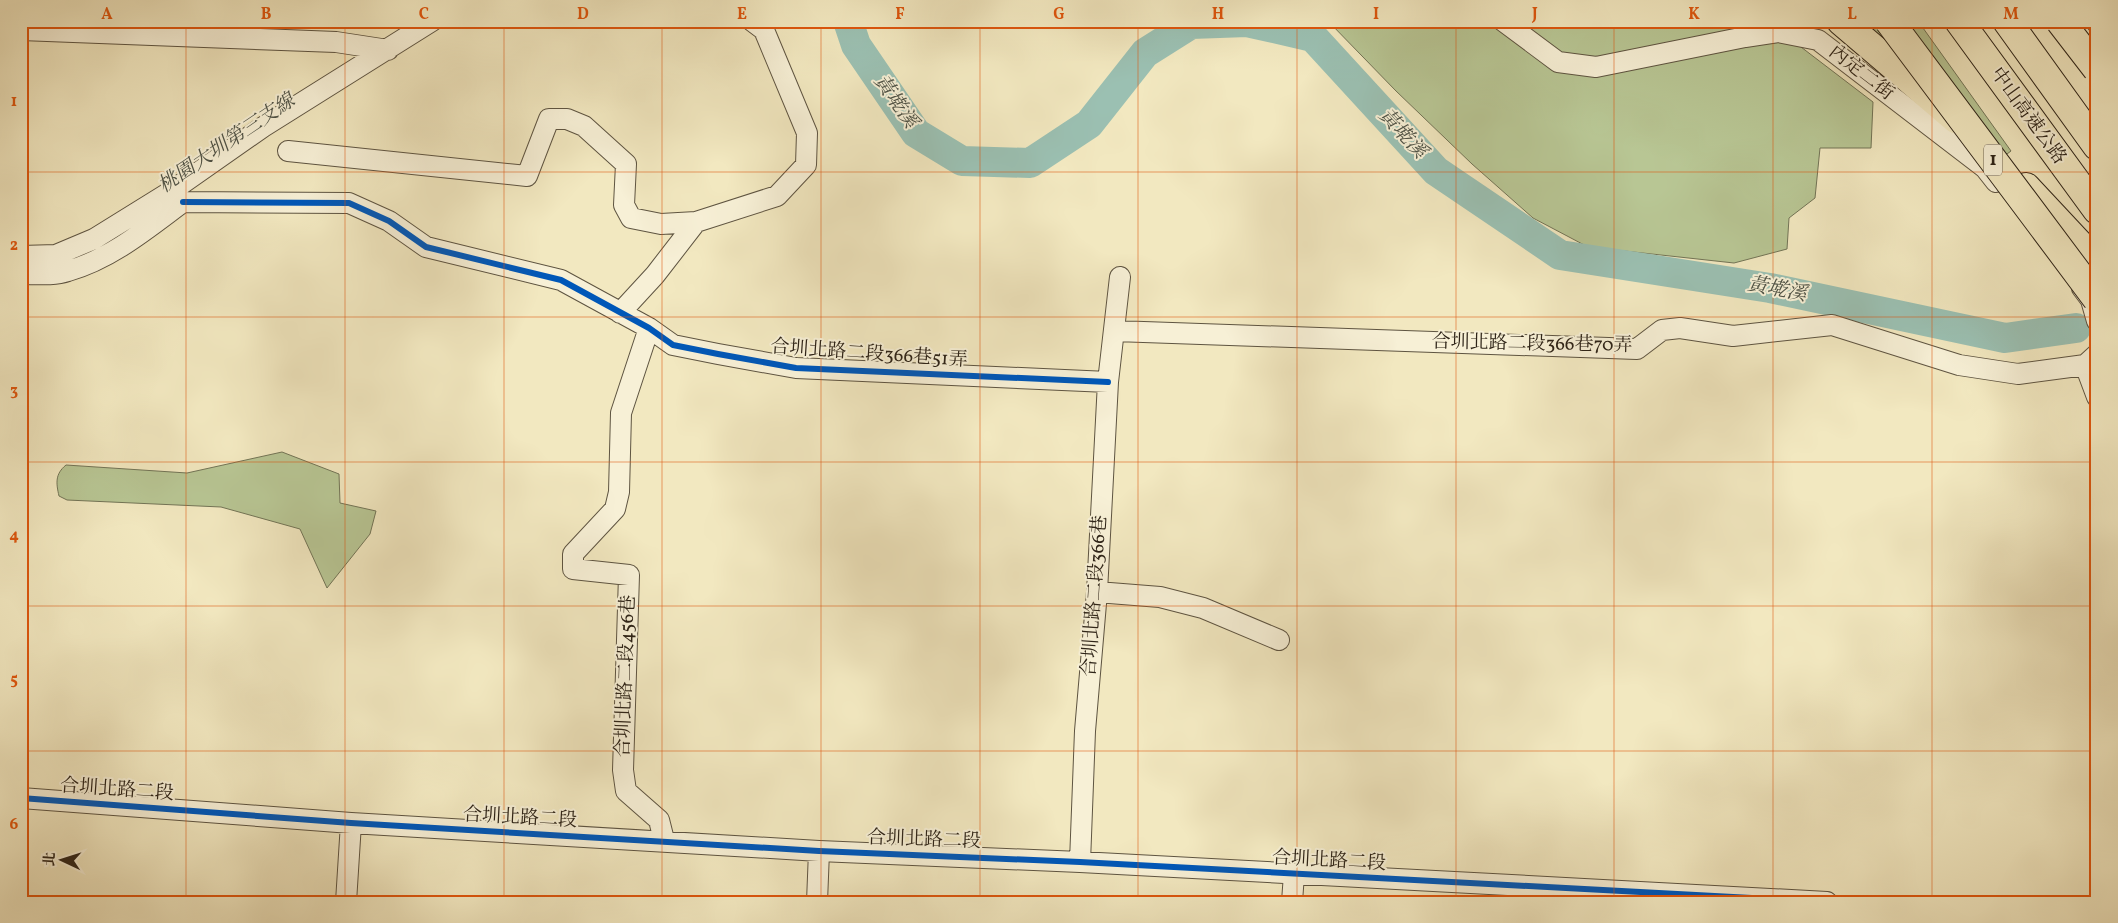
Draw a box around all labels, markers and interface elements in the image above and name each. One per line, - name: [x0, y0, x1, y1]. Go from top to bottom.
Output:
- text: A: [101, 4, 113, 26]
- text: B: [261, 4, 272, 26]
- text: C: [419, 4, 429, 26]
- text: D: [577, 4, 589, 26]
- text: E: [737, 4, 747, 26]
- text: F: [895, 4, 905, 26]
- text: G: [1053, 4, 1065, 26]
- text: H: [1212, 4, 1224, 26]
- text: I: [1373, 4, 1379, 26]
- text: J: [1531, 4, 1538, 26]
- text: K: [1688, 4, 1700, 26]
- text: L: [1847, 4, 1857, 26]
- text: M: [2003, 4, 2019, 26]
- street label: 內定二街: [1823, 39, 1899, 107]
- street label: 中山高速公路: [1984, 62, 2072, 170]
- water label: 黃墘溪: [866, 69, 925, 136]
- water label: 桃園大圳第三支線: [153, 87, 303, 200]
- text: 1: [11, 91, 17, 113]
- water label: 黃墘溪: [1371, 103, 1434, 167]
- road number: 1: [1984, 144, 2002, 176]
- text: 2: [10, 235, 18, 257]
- water label: 黃墘溪: [1745, 271, 1811, 310]
- street label: 合圳北路二段366巷70弄: [1431, 329, 1633, 359]
- street label: 合圳北路二段366巷51弄: [770, 334, 968, 374]
- text: 3: [10, 380, 18, 402]
- street label: 合圳北路二段366巷: [1076, 514, 1114, 678]
- text: 4: [9, 525, 19, 547]
- street label: 合圳北路二段456巷: [610, 594, 642, 758]
- text: 5: [10, 669, 18, 691]
- street label: 合圳北路二段: [59, 773, 175, 807]
- street label: 合圳北路二段: [462, 802, 578, 834]
- text: 6: [10, 814, 19, 836]
- street label: 合圳北路二段: [867, 825, 981, 855]
- north arrow: [38, 836, 88, 886]
- street label: 合圳北路二段: [1271, 845, 1387, 877]
- text: 北: [41, 852, 60, 867]

